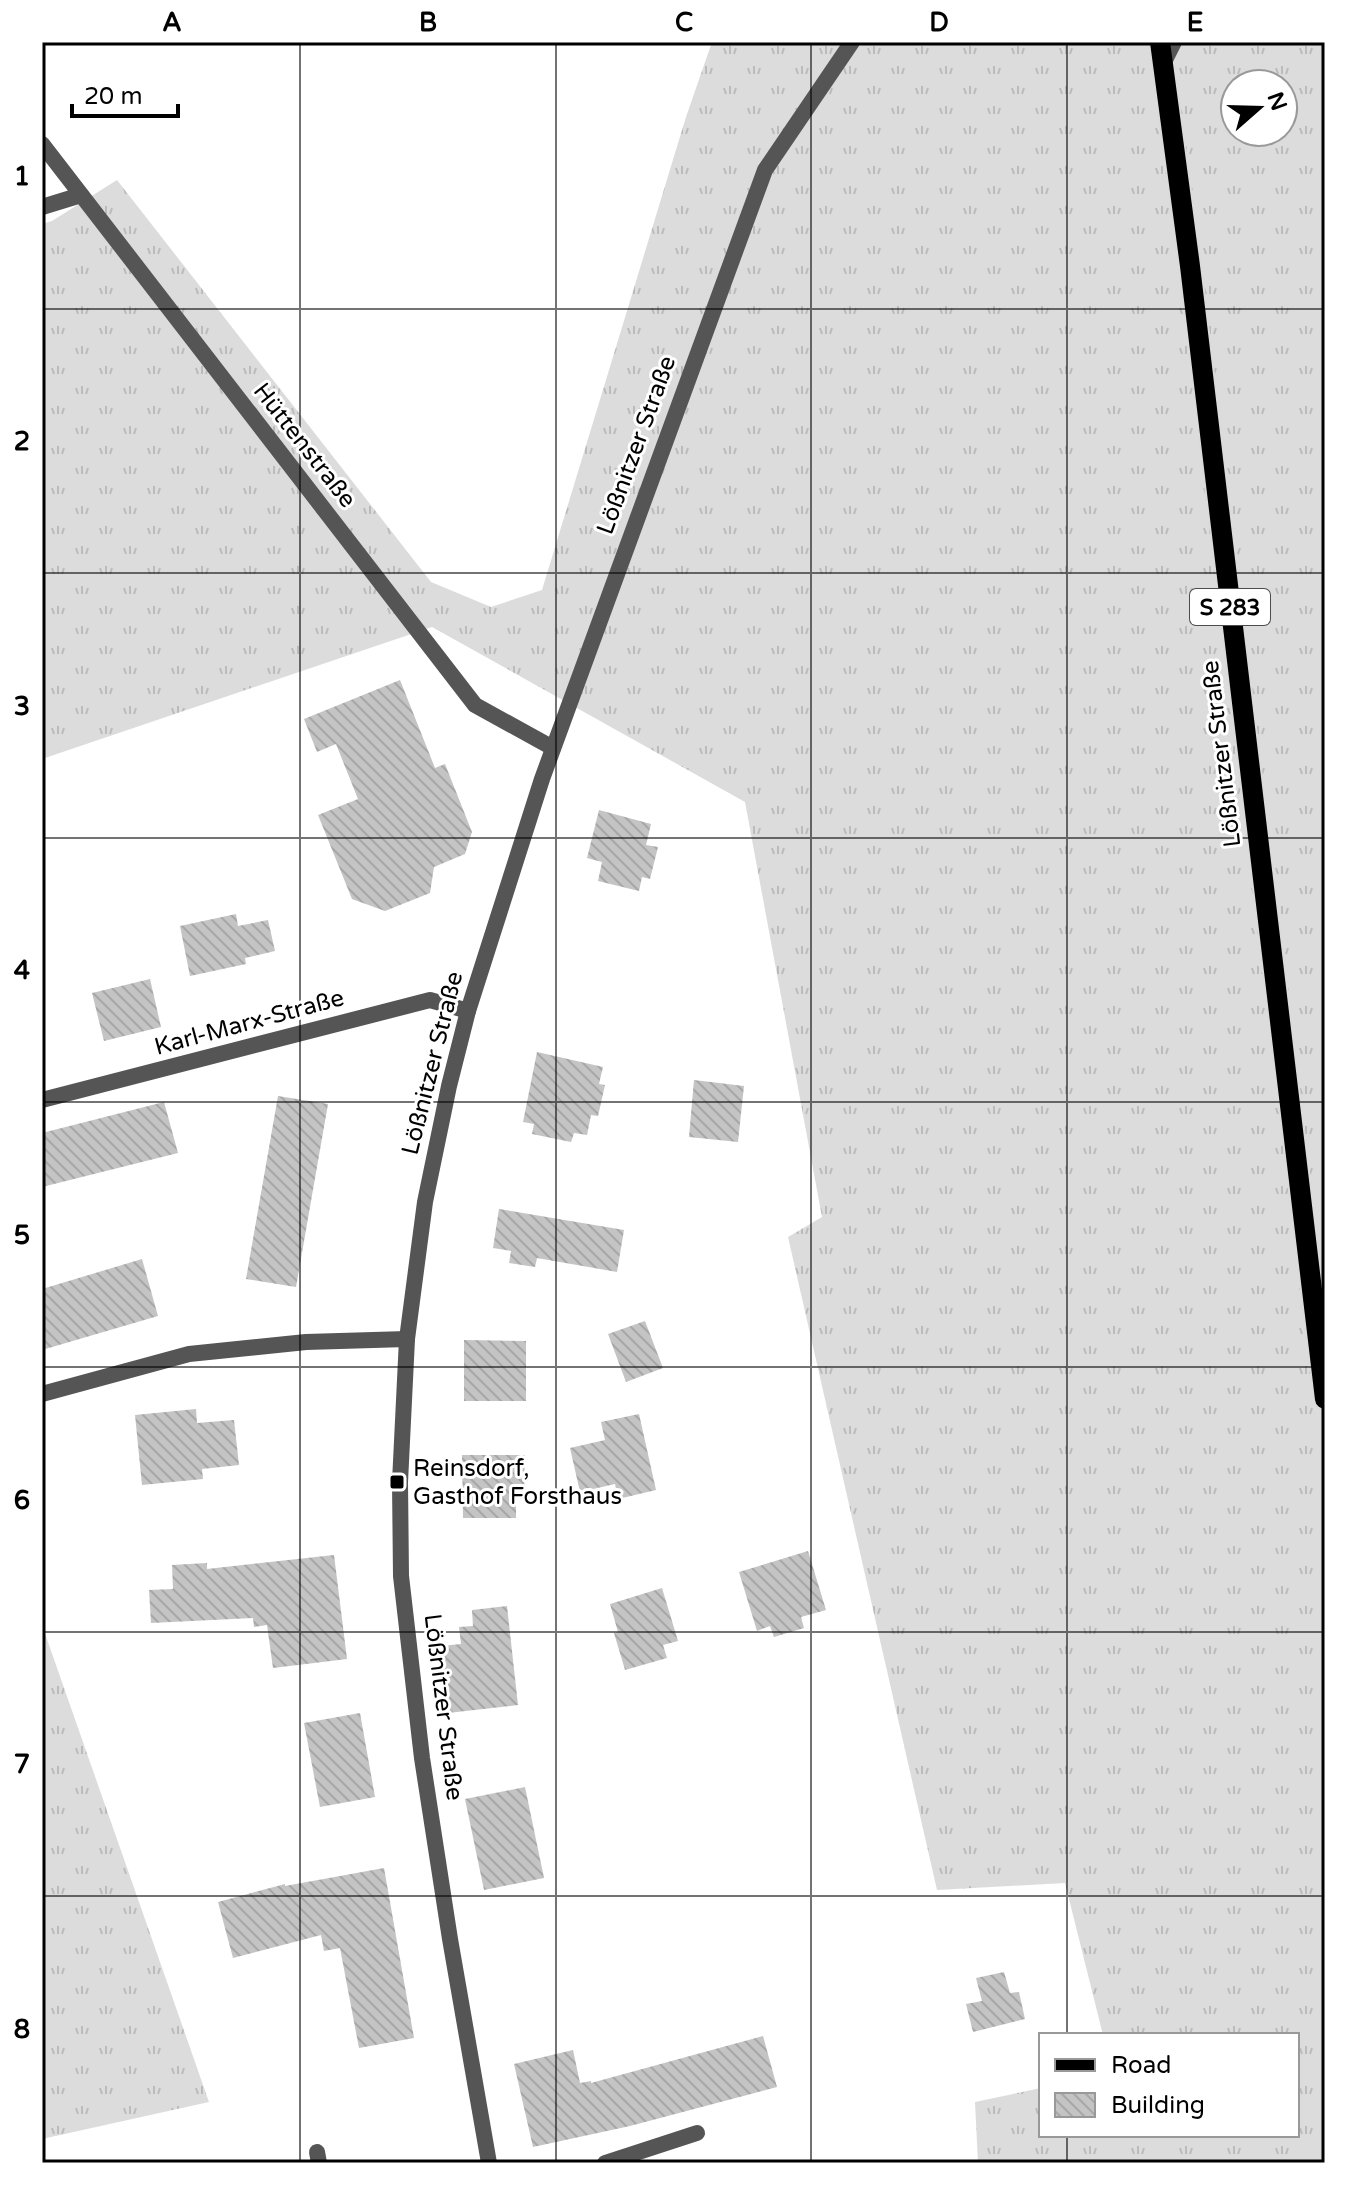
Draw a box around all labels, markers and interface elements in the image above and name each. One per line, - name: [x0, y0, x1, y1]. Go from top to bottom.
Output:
- text: A: [162, 7, 182, 38]
- text: B: [419, 7, 437, 38]
- text: C: [675, 7, 693, 38]
- text: D: [929, 7, 949, 38]
- text: E: [1187, 7, 1203, 38]
- scale bar: [72, 68, 178, 118]
- north arrow: [1219, 68, 1299, 148]
- text: 20 m: [84, 82, 142, 111]
- text: N: [1262, 89, 1292, 114]
- text: 1: [14, 161, 30, 192]
- street label: Lößnitzer Straße: [591, 352, 682, 538]
- street label: Hüttenstraße: [247, 377, 362, 513]
- text: 2: [14, 426, 30, 457]
- road number: S 283: [1190, 589, 1270, 625]
- street label: Lößnitzer Straße: [1196, 659, 1247, 849]
- text: 3: [14, 691, 30, 722]
- text: 4: [14, 955, 30, 986]
- street label: Lößnitzer Straße: [396, 968, 469, 1158]
- street label: Karl-Marx-Straße: [151, 983, 347, 1062]
- text: 5: [14, 1220, 30, 1251]
- place label: Reinsdorf, Gasthof Forsthaus: [413, 1454, 622, 1511]
- marker: Reinsdorf, Gasthof Forsthaus: [388, 1473, 406, 1491]
- text: 6: [14, 1485, 30, 1516]
- street label: Lößnitzer Straße: [418, 1612, 469, 1802]
- text: 7: [14, 1749, 30, 1780]
- text: 8: [14, 2014, 30, 2045]
- legend: [1039, 2033, 1299, 2137]
- text: Road: [1111, 2051, 1171, 2080]
- text: Building: [1111, 2091, 1205, 2120]

